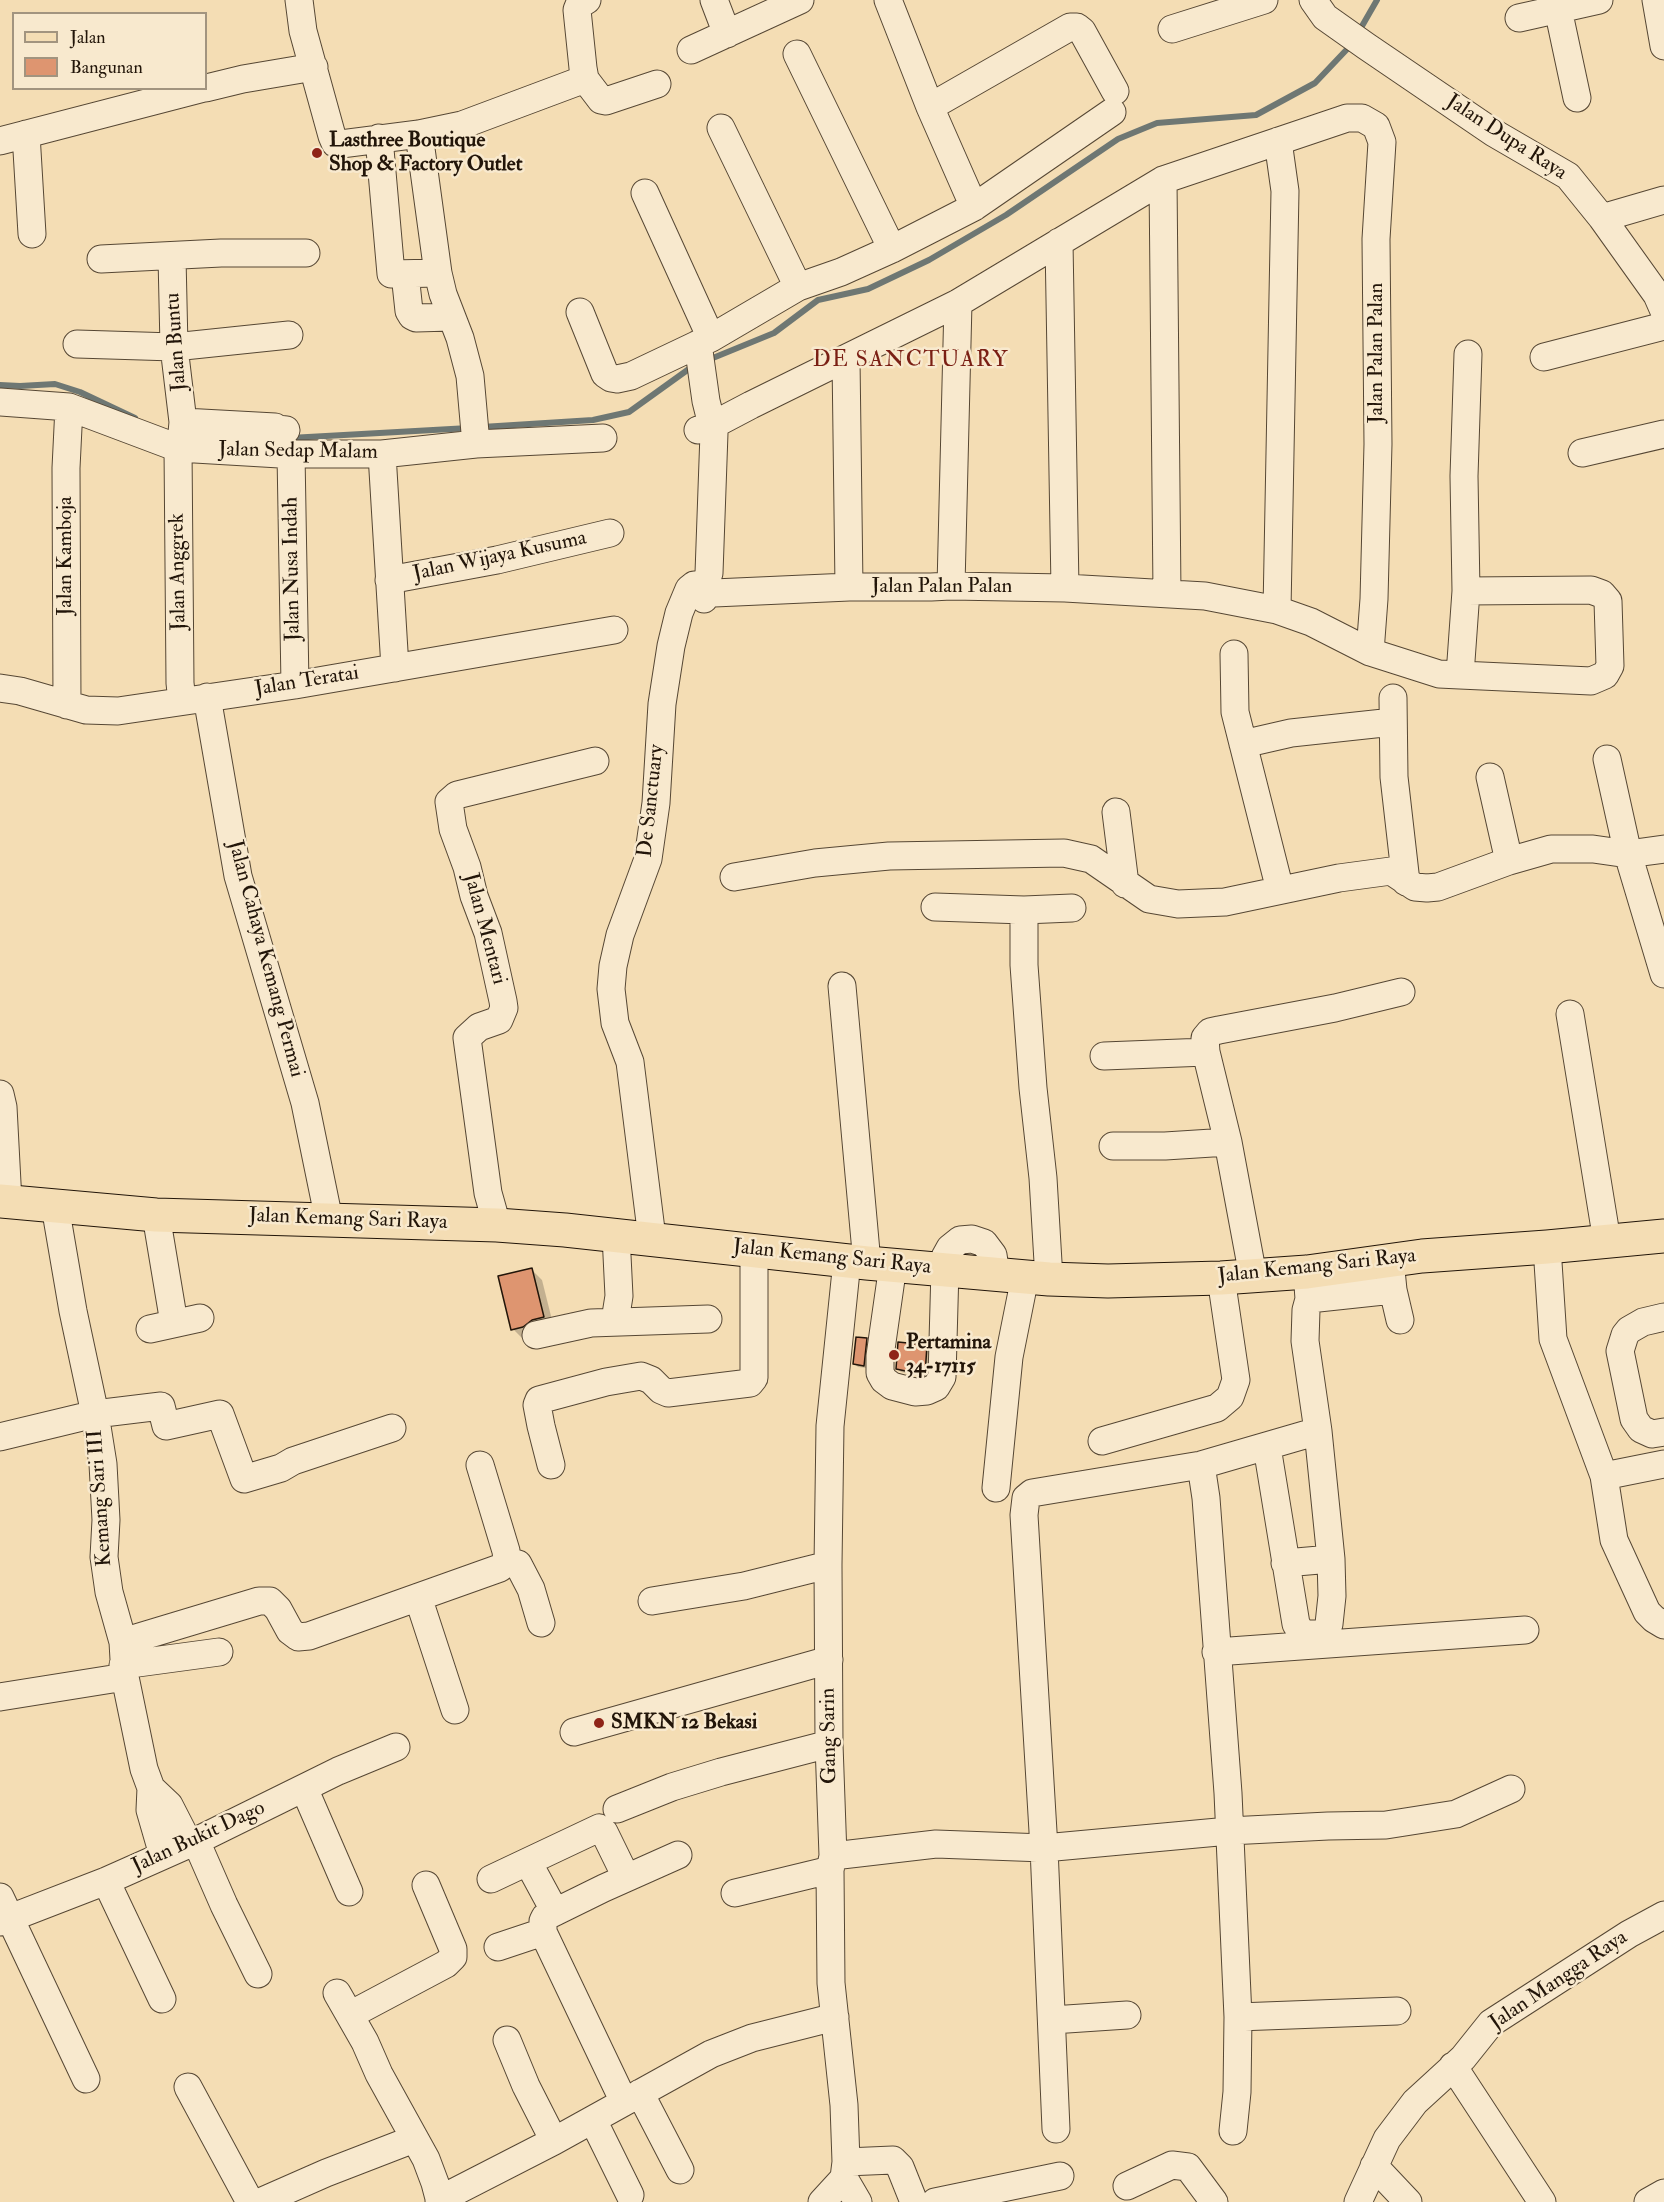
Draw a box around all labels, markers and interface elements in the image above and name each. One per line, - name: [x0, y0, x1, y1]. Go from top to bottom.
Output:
- legend: [12, 12, 207, 90]
- text: Jalan: [70, 26, 106, 49]
- text: Bangunan: [70, 56, 143, 79]
- street label: Jalan Dupa Raya: [1441, 90, 1571, 186]
- place label: Lasthree Boutique Shop & Factory Outlet: [329, 128, 522, 178]
- marker: Lasthree Boutique Shop & Factory Outlet: [310, 146, 324, 160]
- street label: Jalan Palan Palan: [1364, 283, 1390, 423]
- street label: Jalan Buntu: [161, 292, 193, 392]
- district label: DE SANCTUARY: [813, 348, 1009, 374]
- street label: Jalan Sedap Malam: [218, 438, 378, 466]
- street label: Jalan Kamboja: [53, 496, 79, 616]
- street label: Jalan Nusa Indah: [279, 496, 307, 642]
- street label: Jalan Anggrek: [165, 513, 193, 631]
- street label: Jalan Wijaya Kusuma: [411, 526, 589, 588]
- street label: Jalan Palan Palan: [872, 574, 1012, 600]
- street label: Jalan Teratai: [253, 661, 361, 703]
- street label: De Sanctuary: [634, 743, 670, 859]
- street label: Jalan Cahaya Kemang Permai: [221, 838, 309, 1080]
- street label: Jalan Mentari: [457, 871, 511, 987]
- street label: Jalan Kemang Sari Raya: [248, 1204, 448, 1236]
- street label: Jalan Kemang Sari Raya: [732, 1235, 932, 1281]
- street label: Jalan Kemang Sari Raya: [1217, 1244, 1417, 1290]
- place label: Pertamina 34-17115: [906, 1330, 991, 1380]
- marker: Pertamina 34-17115: [887, 1348, 901, 1362]
- street label: Kemang Sari III: [84, 1429, 118, 1567]
- street label: Gang Sarin: [817, 1688, 843, 1784]
- place label: SMKN 12 Bekasi: [611, 1710, 757, 1736]
- marker: SMKN 12 Bekasi: [592, 1716, 606, 1730]
- street label: Jalan Bukit Dago: [129, 1796, 269, 1880]
- street label: Jalan Mangga Raya: [1485, 1926, 1633, 2036]

